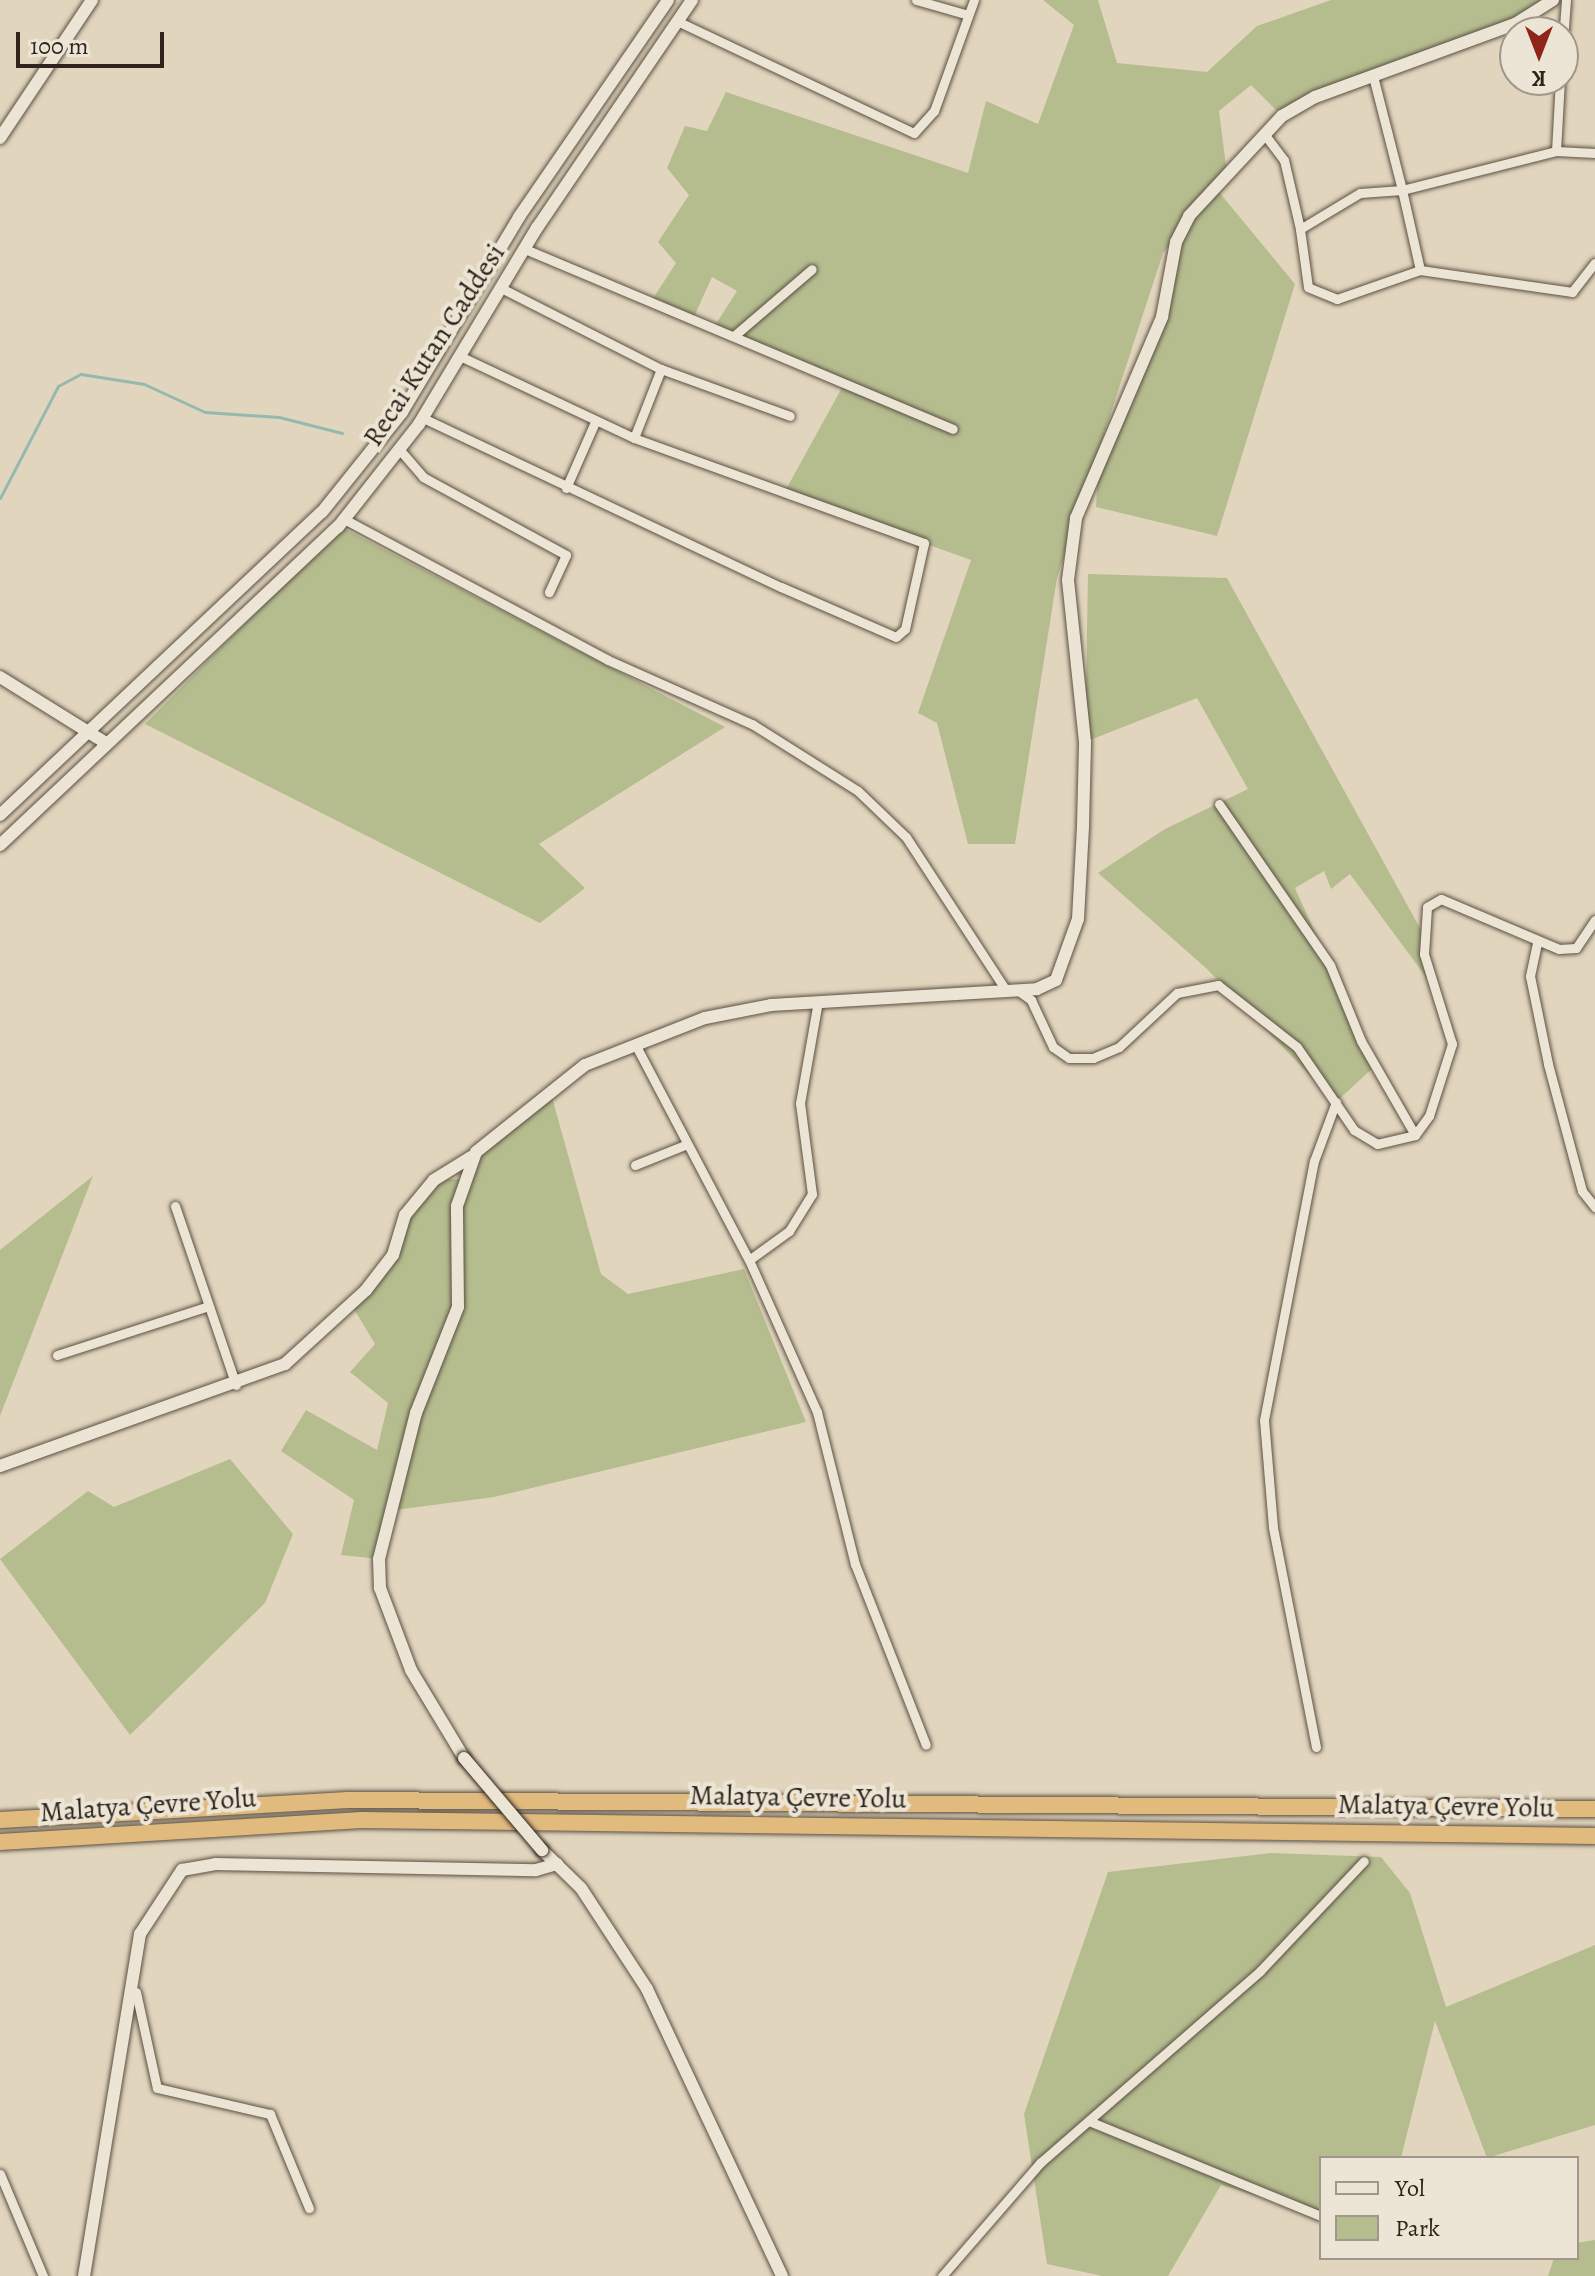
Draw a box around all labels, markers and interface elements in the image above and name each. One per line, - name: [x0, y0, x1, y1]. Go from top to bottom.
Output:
- scale bar: [20, 16, 168, 66]
- north arrow: [1499, 16, 1579, 96]
- text: 100 m: [30, 30, 89, 62]
- text: K: [1532, 63, 1546, 93]
- street label: Recai Kutan Caddesi: [356, 237, 512, 453]
- street label: Malatya Çevre Yolu: [689, 1778, 907, 1816]
- street label: Malatya Çevre Yolu: [39, 1781, 257, 1829]
- street label: Malatya Çevre Yolu: [1337, 1787, 1555, 1825]
- legend: [1319, 2156, 1579, 2260]
- text: Yol: [1395, 2172, 1425, 2204]
- text: Park: [1395, 2212, 1440, 2244]

